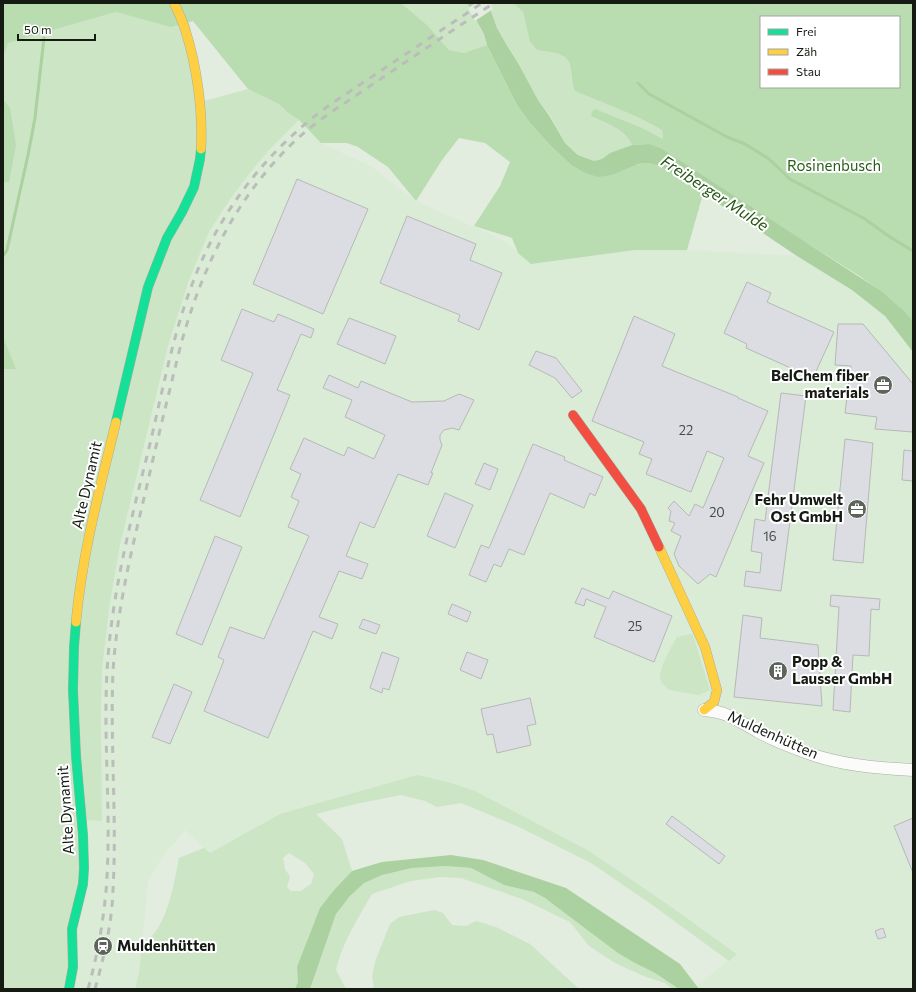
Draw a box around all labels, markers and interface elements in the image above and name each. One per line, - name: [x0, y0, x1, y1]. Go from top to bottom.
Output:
- scale bar: [18, 16, 95, 42]
- legend: [760, 16, 900, 88]
- text: 50 m: [24, 22, 52, 36]
- text: Frei: [796, 24, 817, 38]
- text: Zäh: [796, 44, 817, 58]
- text: Stau: [796, 64, 821, 78]
- water label: Freiberger Mulde: [658, 151, 773, 235]
- park label: Rosinenbusch: [787, 156, 881, 174]
- place label: BelChem fiber materials: [771, 366, 869, 401]
- office icon: BelChem fiber materials: [872, 374, 894, 396]
- house number: 22: [679, 422, 693, 438]
- street label: Alte Dynamit: [67, 439, 105, 530]
- place label: Fehr Umwelt Ost GmbH: [755, 490, 843, 525]
- office icon: Fehr Umwelt Ost GmbH: [846, 498, 868, 520]
- house number: 20: [709, 504, 725, 520]
- house number: 16: [763, 528, 777, 544]
- house number: 25: [628, 618, 642, 634]
- place label: Popp & Lausser GmbH: [792, 652, 892, 687]
- building icon: Popp & Lausser GmbH: [767, 660, 789, 682]
- street label: Muldenhütten: [725, 706, 822, 762]
- street label: Alte Dynamit: [53, 765, 77, 855]
- station icon: Muldenhütten: [92, 935, 114, 957]
- place label: Muldenhütten: [117, 936, 216, 954]

